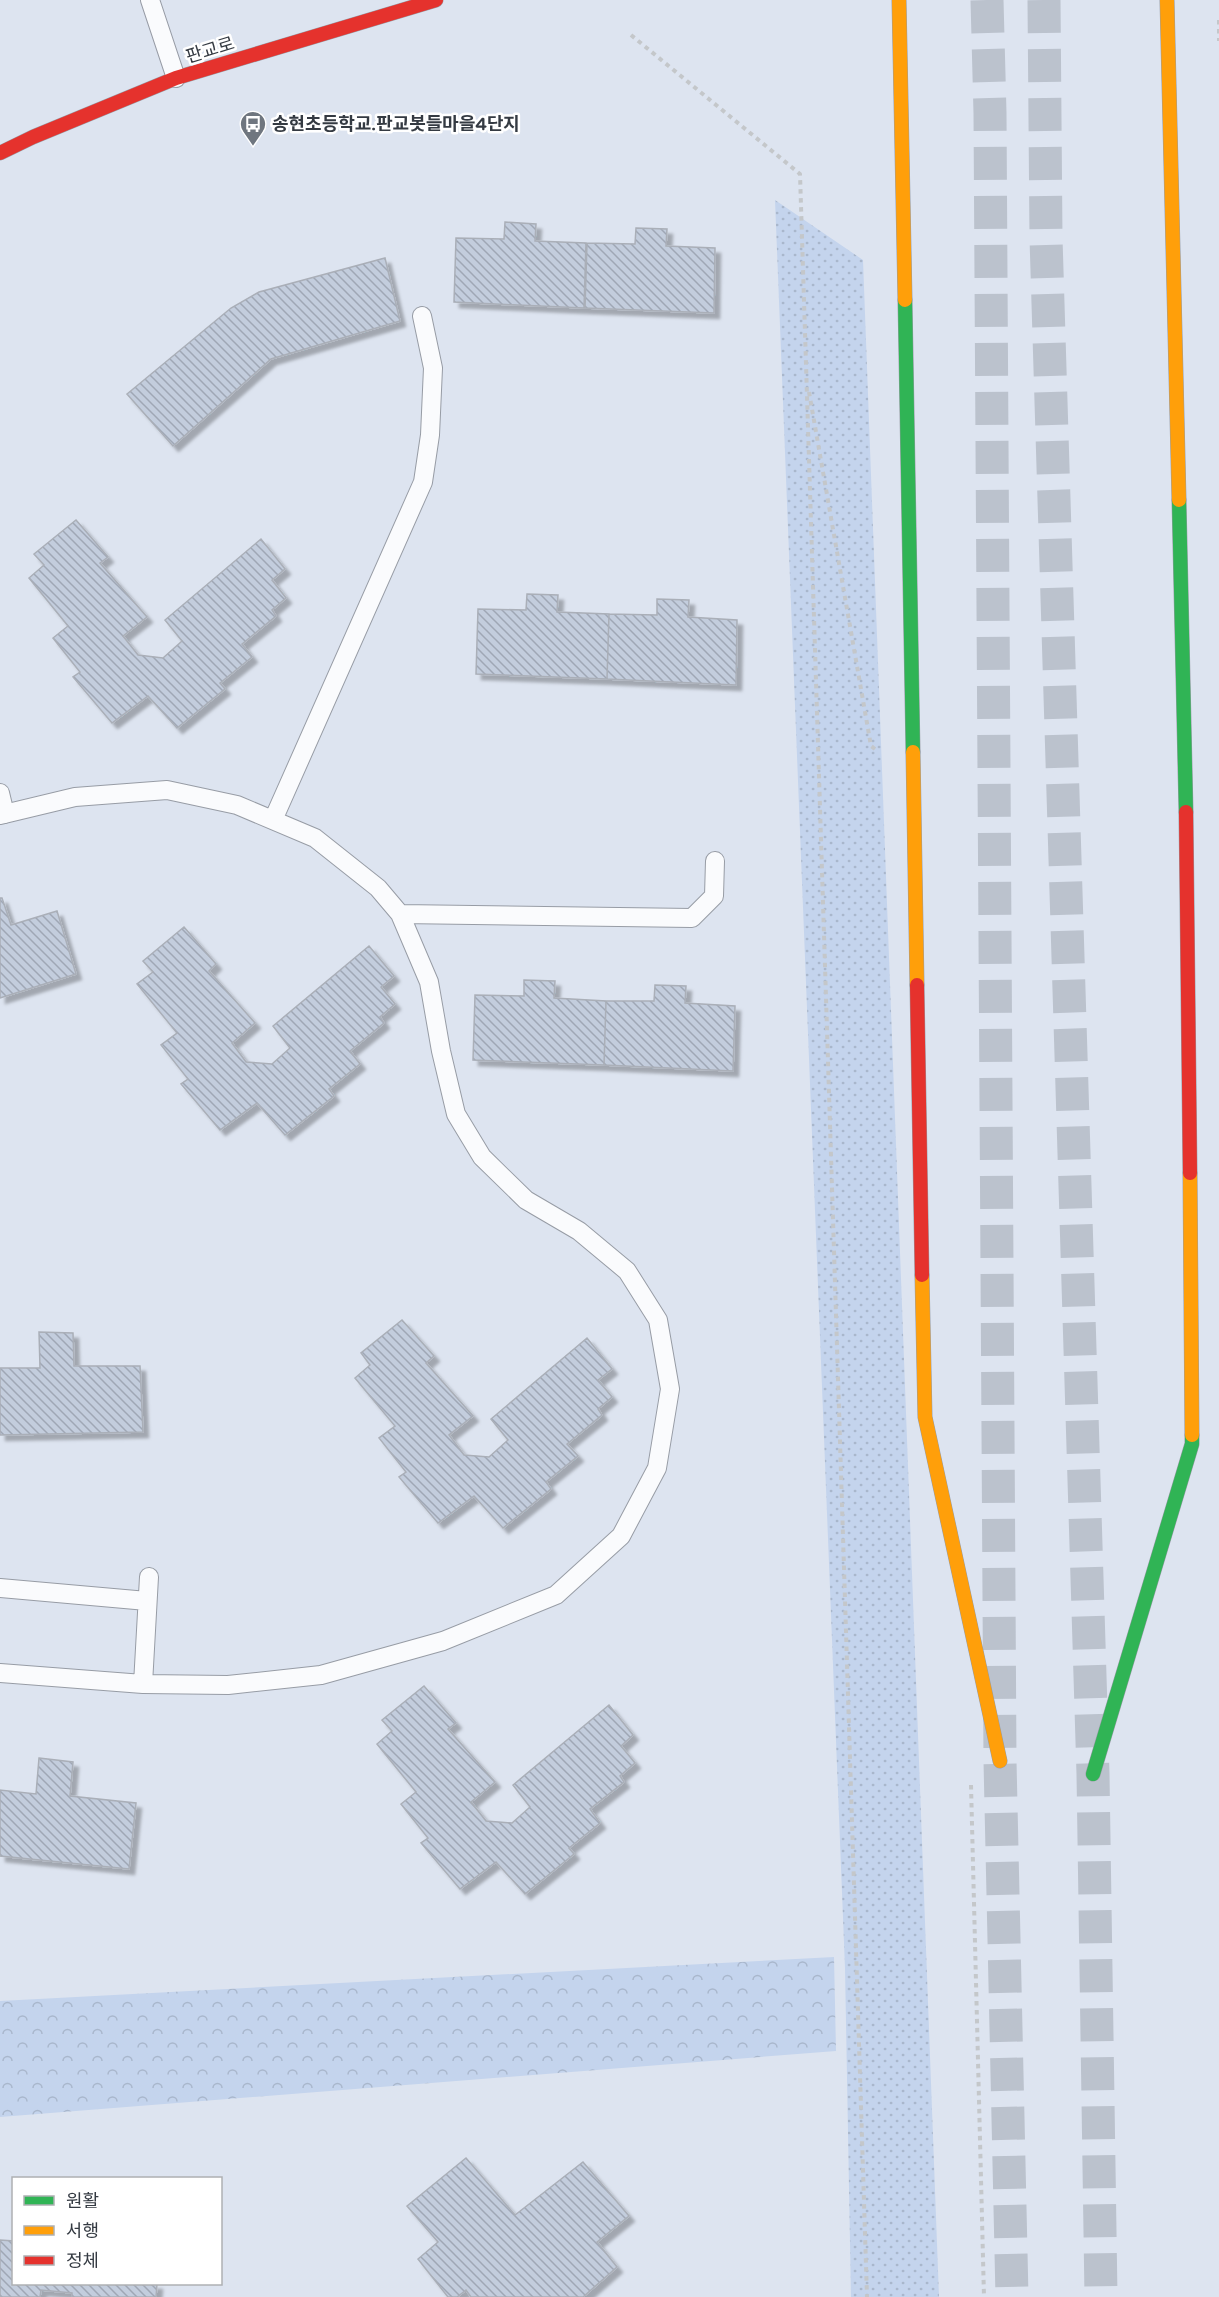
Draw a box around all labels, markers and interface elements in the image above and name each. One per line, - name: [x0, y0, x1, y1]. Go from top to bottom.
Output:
- street label: 판교로: [183, 32, 237, 68]
- bus stop icon: 송현초등학교.판교봇들마을4단지: [238, 109, 268, 147]
- place label: 송현초등학교.판교봇들마을4단지: [272, 113, 520, 135]
- legend: [12, 2177, 222, 2285]
- text: 원활: [66, 2190, 99, 2212]
- text: 서행: [66, 2220, 99, 2242]
- text: 정체: [66, 2250, 99, 2272]

